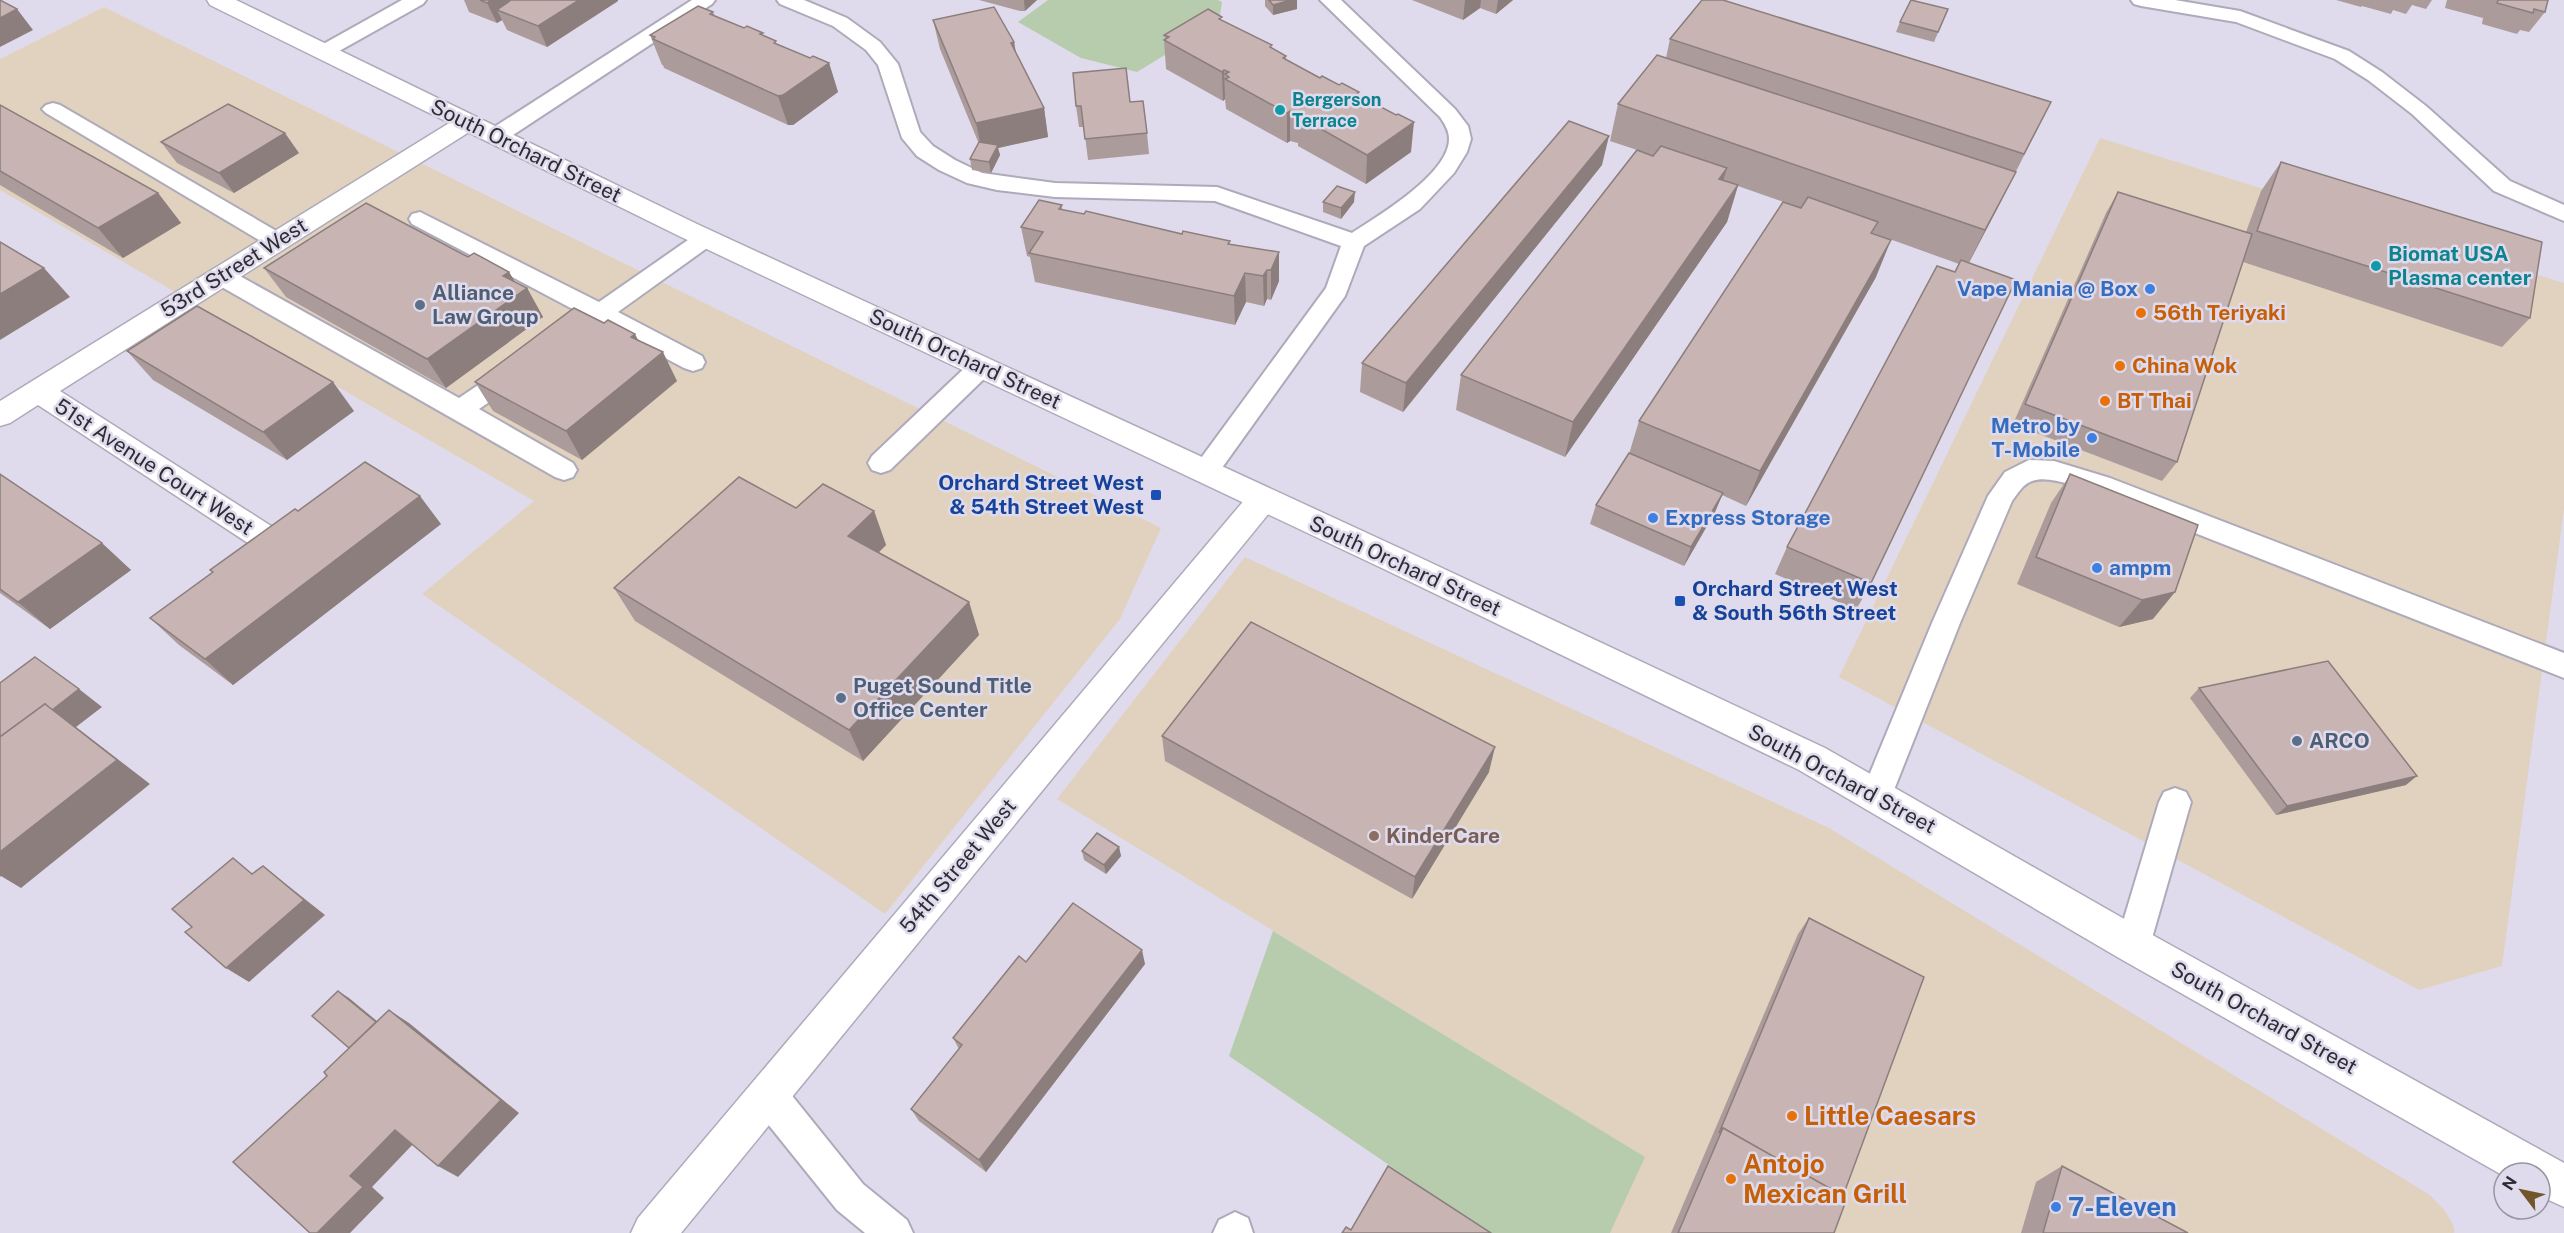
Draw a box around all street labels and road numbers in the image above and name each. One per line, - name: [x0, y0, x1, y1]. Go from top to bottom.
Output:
- street label: South Orchard Street: [427, 94, 626, 208]
- street label: 53rd Street West: [156, 213, 311, 323]
- street label: South Orchard Street: [865, 303, 1065, 414]
- street label: 51st Avenue Court West: [50, 393, 258, 540]
- street label: South Orchard Street: [1305, 510, 1505, 621]
- street label: South Orchard Street: [1744, 719, 1940, 839]
- street label: 54th Street West: [894, 794, 1021, 938]
- street label: South Orchard Street: [2167, 956, 2362, 1079]

